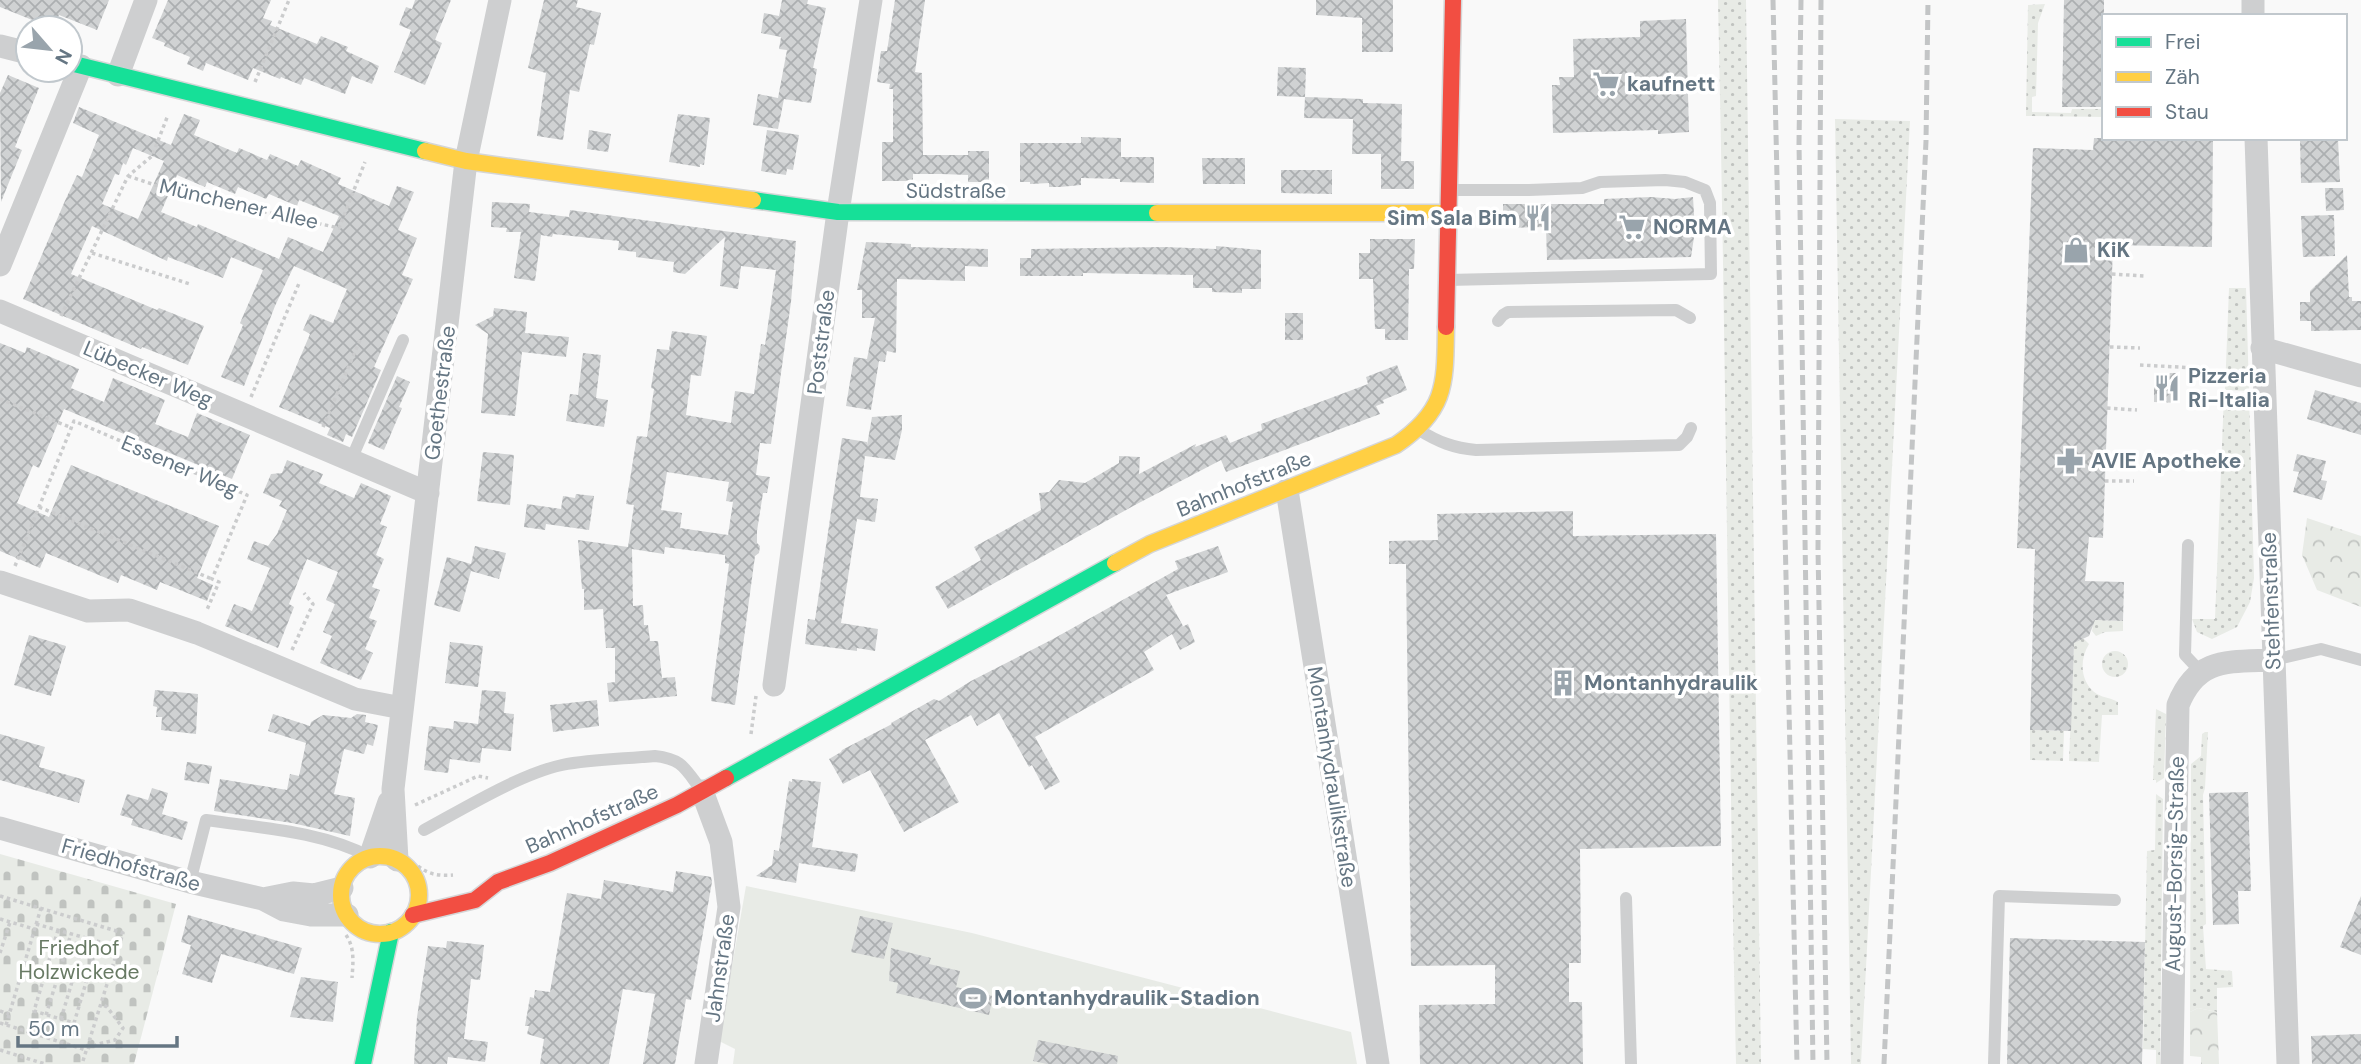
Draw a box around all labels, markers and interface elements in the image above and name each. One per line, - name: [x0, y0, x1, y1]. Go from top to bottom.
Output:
- north arrow: [14, 14, 84, 84]
- legend: [2102, 14, 2347, 140]
- text: Frei: [2165, 28, 2201, 56]
- text: N: [49, 45, 78, 69]
- text: Zäh: [2165, 63, 2200, 91]
- supermarket icon: kaufnett: [1591, 69, 1621, 99]
- place label: kaufnett: [1627, 70, 1715, 98]
- text: Stau: [2165, 98, 2209, 126]
- street label: Münchener Allee: [157, 172, 321, 236]
- street label: Südstraße: [906, 177, 1006, 205]
- restaurant icon: Sim Sala Bim: [1523, 203, 1553, 233]
- place label: Sim Sala Bim: [1387, 204, 1517, 232]
- supermarket icon: NORMA: [1617, 212, 1647, 242]
- place label: NORMA: [1653, 213, 1732, 241]
- shop icon: KiK: [2061, 235, 2091, 265]
- place label: KiK: [2097, 236, 2130, 264]
- street label: Poststraße: [801, 288, 841, 396]
- street label: Goethestraße: [418, 324, 462, 462]
- street label: Lübecker Weg: [79, 334, 217, 414]
- place label: Pizzeria Ri-Italia: [2188, 362, 2270, 414]
- restaurant icon: Pizzeria Ri-Italia: [2152, 373, 2182, 403]
- street label: Essener Weg: [117, 429, 243, 503]
- street label: Bahnhofstraße: [1173, 444, 1315, 524]
- pharmacy icon: AVIE Apotheke: [2055, 446, 2085, 476]
- place label: AVIE Apotheke: [2091, 447, 2241, 475]
- street label: Stehfenstraße: [2255, 532, 2287, 670]
- street label: Montanhydraulikstraße: [1301, 664, 1363, 890]
- building icon: Montanhydraulik: [1548, 668, 1578, 698]
- place label: Montanhydraulik: [1584, 669, 1758, 697]
- street label: August-Borsig-Straße: [2159, 756, 2191, 972]
- street label: Bahnhofstraße: [521, 777, 663, 861]
- street label: Friedhofstraße: [58, 832, 204, 898]
- street label: Jahnstraße: [699, 912, 741, 1024]
- park label: Friedhof Holzwickede: [19, 934, 140, 986]
- sports icon: Montanhydraulik-Stadion: [958, 983, 988, 1013]
- place label: Montanhydraulik-Stadion: [994, 984, 1260, 1012]
- scale bar: [18, 1004, 177, 1048]
- text: 50 m: [28, 1015, 79, 1043]

